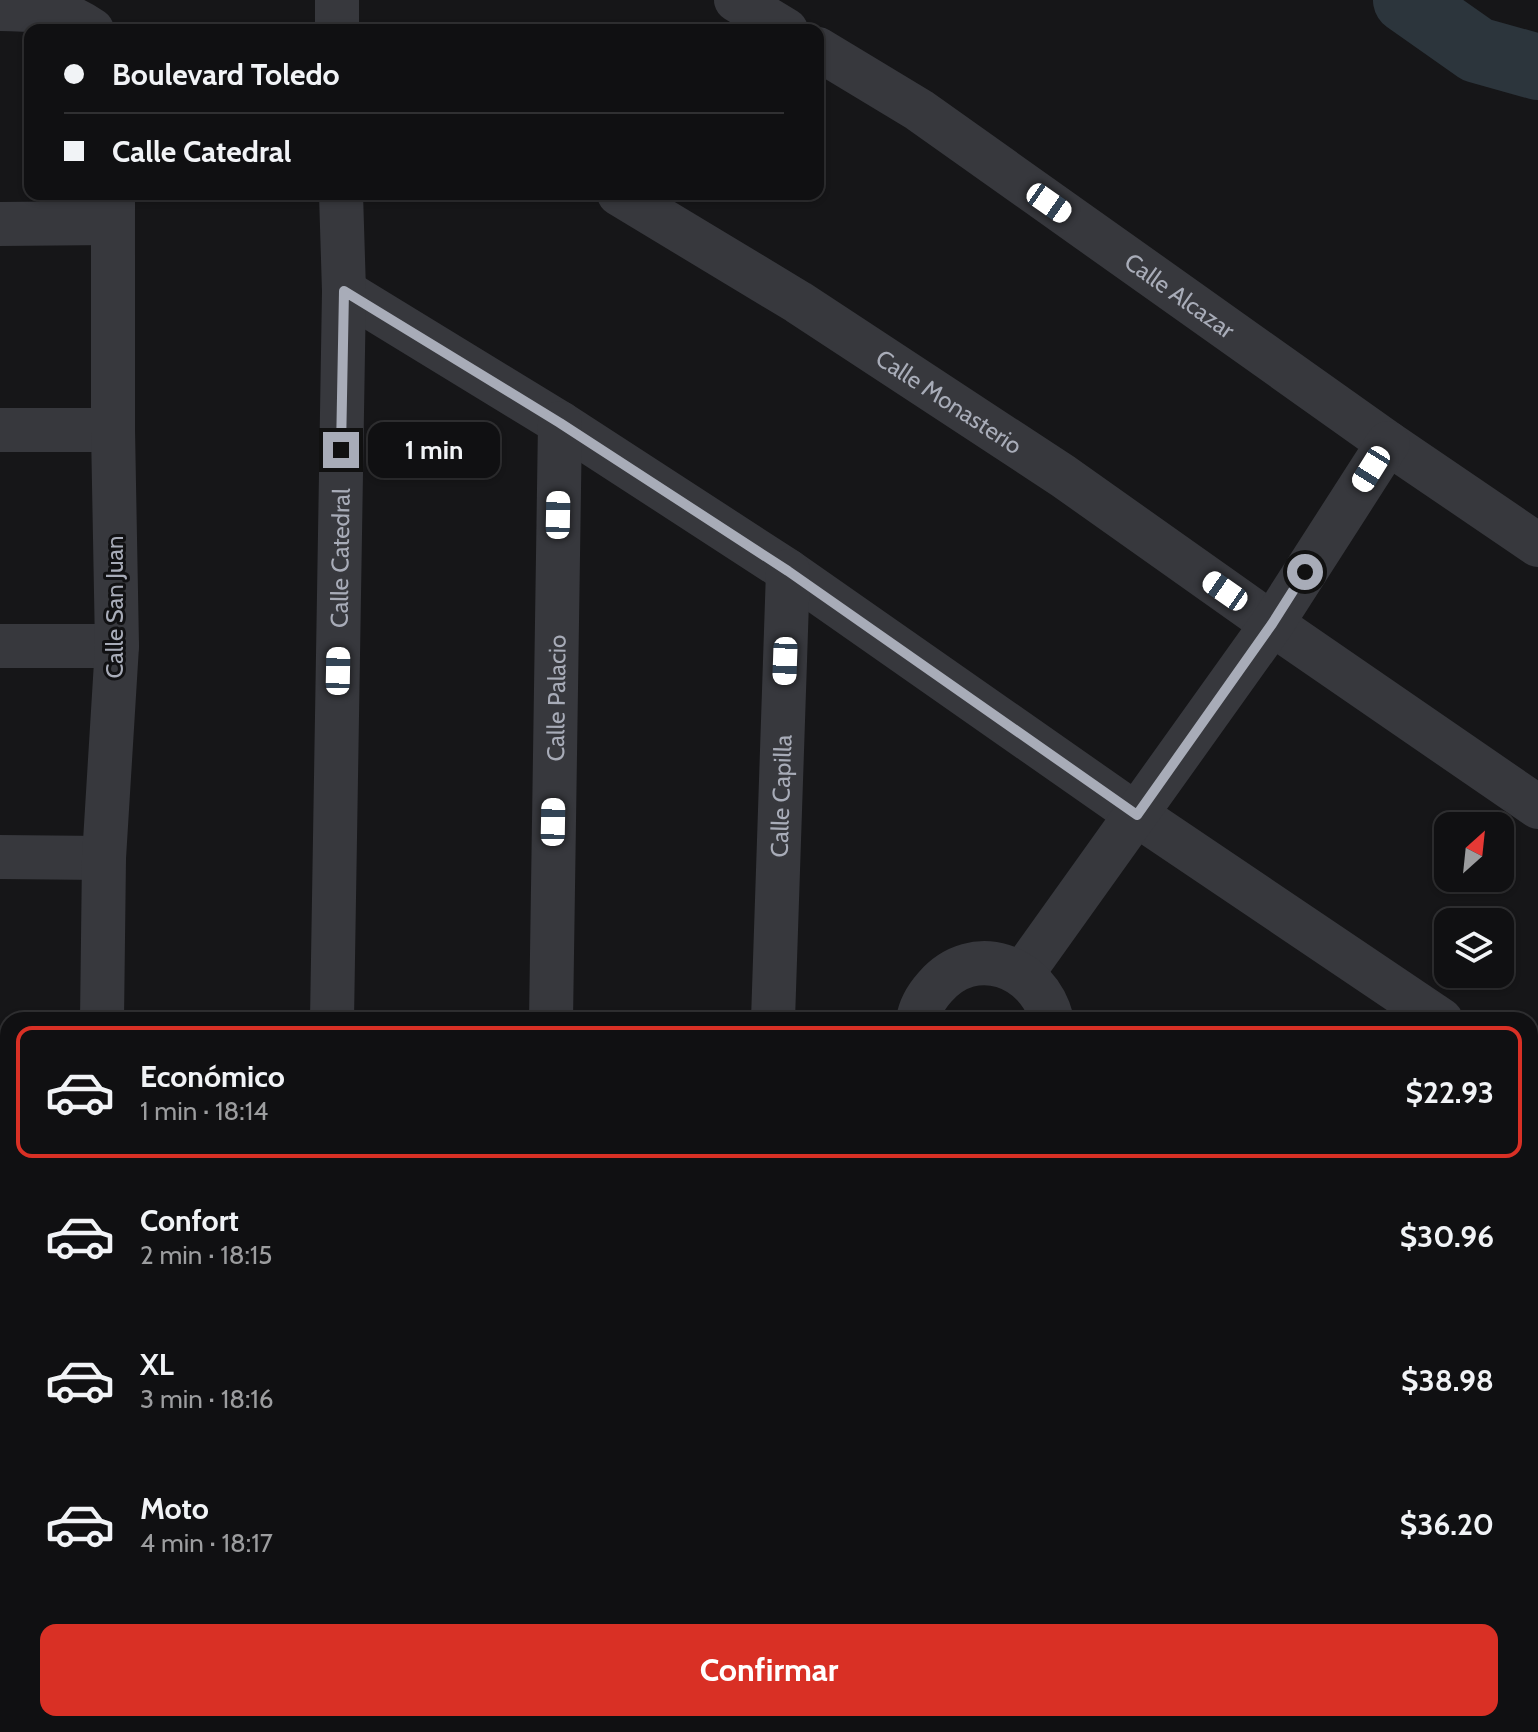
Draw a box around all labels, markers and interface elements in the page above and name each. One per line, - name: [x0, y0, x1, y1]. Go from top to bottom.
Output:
- text: Boulevard Toledo: [112, 56, 340, 93]
- text: Calle Catedral: [112, 133, 291, 170]
- car: [1022, 179, 1076, 227]
- street label: Calle Alcazar: [1119, 246, 1241, 344]
- street label: Calle Monasterio: [871, 343, 1028, 460]
- callout: 1 min: [369, 422, 501, 478]
- route end: [323, 432, 359, 468]
- text: 1 min: [405, 434, 463, 466]
- car: [1348, 442, 1394, 496]
- street label: Calle Catedral: [324, 488, 355, 628]
- car: [546, 491, 570, 539]
- street label: Calle San Juan: [100, 536, 129, 678]
- route start: [1287, 554, 1323, 590]
- car: [1198, 567, 1252, 615]
- street label: Calle Palacio: [540, 635, 571, 762]
- car: [772, 637, 798, 685]
- car: [326, 647, 350, 695]
- street label: Calle Capilla: [764, 734, 797, 858]
- car: [541, 798, 565, 846]
- north arrow: [1434, 812, 1514, 892]
- map controls: [1434, 812, 1514, 988]
- button: layers: [1434, 908, 1514, 988]
- icon: car: [44, 1056, 116, 1128]
- text: Económico: [140, 1058, 285, 1095]
- text: $22.93: [1406, 1074, 1494, 1111]
- text: 1 min · 18:14: [140, 1095, 268, 1127]
- icon: car: [44, 1200, 116, 1272]
- text: Confort: [140, 1202, 239, 1239]
- text: $30.96: [1400, 1218, 1494, 1255]
- text: 2 min · 18:15: [140, 1239, 272, 1271]
- icon: car: [44, 1344, 116, 1416]
- text: XL: [140, 1346, 174, 1383]
- text: $38.98: [1401, 1362, 1494, 1399]
- text: 3 min · 18:16: [140, 1383, 274, 1415]
- icon: car: [44, 1488, 116, 1560]
- text: Moto: [140, 1490, 209, 1527]
- text: $36.20: [1400, 1506, 1494, 1543]
- text: 4 min · 18:17: [140, 1527, 273, 1559]
- button: Confirmar: [40, 1624, 1498, 1716]

